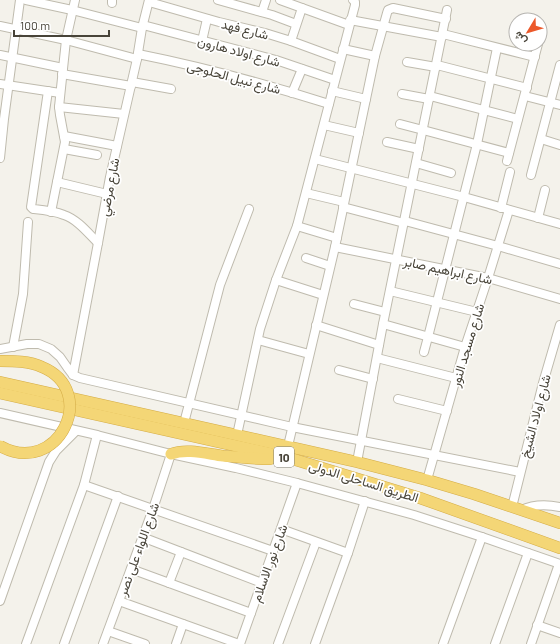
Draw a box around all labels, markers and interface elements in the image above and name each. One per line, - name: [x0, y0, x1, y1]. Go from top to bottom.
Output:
- scale bar: [14, 12, 109, 38]
- north arrow: [508, 12, 548, 52]
- street label: شارع فهد: [219, 15, 270, 45]
- text: 100 m: [20, 18, 50, 32]
- text: ش: [511, 29, 530, 48]
- street label: شارع اولاد هارون: [195, 32, 282, 72]
- street label: شارع نبيل الحلوجى: [185, 57, 282, 99]
- street label: شارع مرضي: [96, 157, 125, 218]
- street label: شارع ابراهيم صابر: [401, 253, 494, 289]
- street label: شارع مسجد النور: [446, 301, 489, 390]
- street label: شارع اولاد الشيخ: [516, 372, 556, 460]
- road number: 10: [274, 447, 294, 467]
- street label: الطريق الساحلى الدولى: [307, 457, 421, 506]
- street label: شارع اللواء على نصر: [113, 500, 164, 599]
- street label: شارع نور الاسلام: [248, 522, 292, 605]

